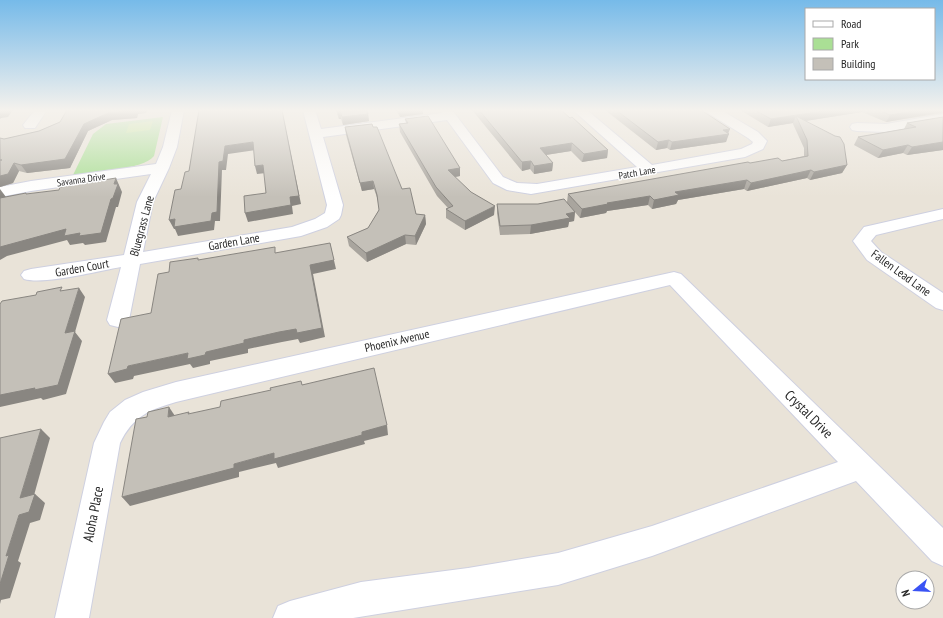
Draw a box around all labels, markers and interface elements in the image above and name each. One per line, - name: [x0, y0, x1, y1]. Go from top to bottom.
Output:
- legend: [805, 8, 935, 80]
- text: Road: [841, 16, 861, 31]
- text: Park: [841, 36, 859, 51]
- text: Building: [841, 56, 876, 71]
- street label: Patch Lane: [617, 163, 657, 182]
- street label: Savanna Drive: [56, 170, 106, 189]
- street label: Bluegrass Lane: [126, 194, 157, 258]
- street label: Garden Lane: [207, 230, 261, 253]
- street label: Fallen Lead Lane: [869, 246, 934, 299]
- street label: Garden Court: [54, 255, 111, 280]
- street label: Phoenix Avenue: [363, 326, 431, 355]
- street label: Crystal Drive: [781, 386, 837, 442]
- street label: Aloha Place: [79, 484, 107, 543]
- north arrow: [895, 570, 935, 610]
- text: N: [898, 588, 913, 598]

